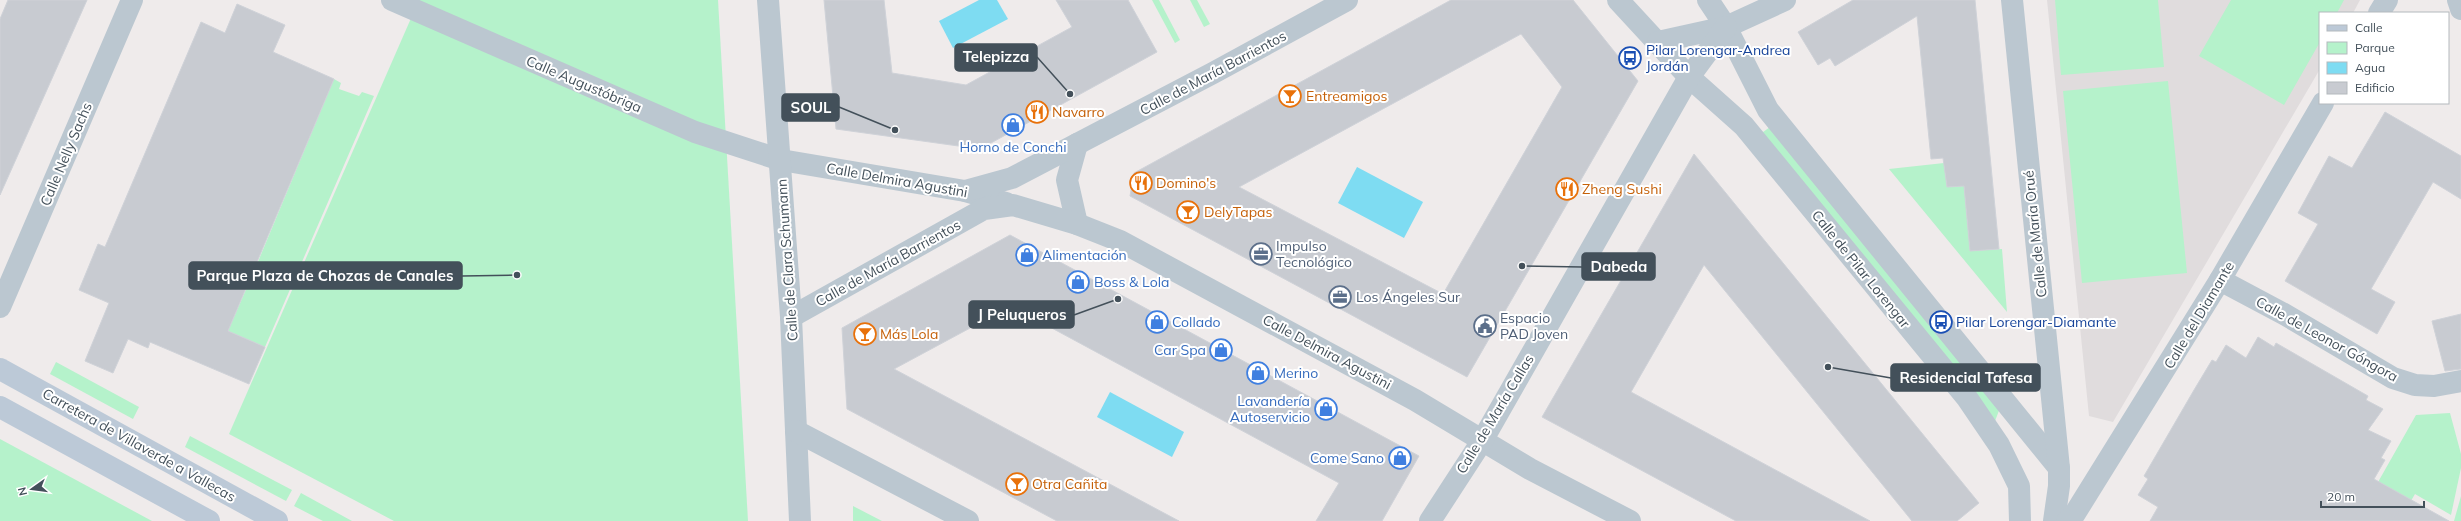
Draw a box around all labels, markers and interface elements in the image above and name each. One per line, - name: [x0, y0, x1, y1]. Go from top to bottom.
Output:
- legend: [2319, 12, 2449, 104]
- text: Calle: [2355, 20, 2382, 35]
- street label: Calle de María Barrientos: [1137, 27, 1289, 119]
- text: Parque: [2355, 40, 2395, 55]
- place label: Pilar Lorengar-Andrea Jordán: [1646, 41, 1791, 75]
- callout: Telepizza: [955, 44, 1037, 71]
- bus stop icon: Pilar Lorengar-Andrea Jordán: [1617, 45, 1643, 71]
- text: Telepizza: [963, 47, 1029, 66]
- street label: Calle Augustóbriga: [523, 52, 645, 116]
- text: Agua: [2355, 60, 2385, 75]
- text: Edificio: [2355, 80, 2395, 95]
- bar icon: Entreamigos: [1277, 83, 1303, 109]
- place label: Entreamigos: [1306, 87, 1387, 105]
- callout: SOUL: [782, 94, 839, 121]
- text: SOUL: [791, 98, 832, 117]
- street label: Calle Nelly Sachs: [36, 99, 96, 208]
- restaurant icon: Navarro: [1024, 99, 1050, 125]
- place label: Navarro: [1052, 103, 1105, 121]
- shop icon: Horno de Conchi: [1000, 112, 1026, 138]
- place label: Horno de Conchi: [959, 138, 1067, 156]
- street label: Calle Delmira Agustini: [825, 159, 969, 201]
- street label: Calle de María Orué: [2019, 169, 2051, 299]
- restaurant icon: Domino's: [1128, 170, 1154, 196]
- place label: Domino's: [1156, 174, 1216, 192]
- restaurant icon: Zheng Sushi: [1554, 176, 1580, 202]
- street label: Calle de Clara Schumann: [772, 178, 802, 342]
- place label: Zheng Sushi: [1582, 180, 1662, 198]
- bar icon: DelyTapas: [1175, 199, 1201, 225]
- place label: DelyTapas: [1204, 203, 1272, 221]
- street label: Calle de Pilar Lorengar: [1808, 206, 1915, 332]
- street label: Calle de María Barrientos: [812, 216, 964, 310]
- place label: Impulso Tecnológico: [1276, 237, 1352, 271]
- office icon: Impulso Tecnológico: [1248, 241, 1274, 267]
- shop icon: Alimentación: [1014, 242, 1040, 268]
- place label: Alimentación: [1042, 246, 1127, 264]
- callout: Dabeda: [1582, 253, 1655, 280]
- text: Dabeda: [1591, 257, 1647, 276]
- street label: Calle del Diamante: [2160, 258, 2238, 372]
- callout: Parque Plaza de Chozas de Canales: [189, 262, 462, 289]
- text: Parque Plaza de Chozas de Canales: [196, 266, 454, 285]
- shop icon: Boss & Lola: [1065, 269, 1091, 295]
- place label: Boss & Lola: [1094, 273, 1169, 291]
- office icon: Los Ángeles Sur: [1327, 284, 1353, 310]
- place label: Los Ángeles Sur: [1356, 288, 1461, 306]
- street label: Calle de Leonor Góngora: [2253, 292, 2401, 386]
- callout: J Peluqueros: [969, 301, 1074, 328]
- text: J Peluqueros: [978, 305, 1066, 324]
- shop icon: Collado: [1144, 309, 1170, 335]
- place label: Espacio PAD Joven: [1500, 309, 1568, 343]
- bus stop icon: Pilar Lorengar-Diamante: [1928, 309, 1954, 335]
- street label: Calle Delmira Agustini: [1260, 310, 1394, 394]
- place label: Collado: [1172, 313, 1221, 331]
- public building icon: Espacio PAD Joven: [1472, 313, 1498, 339]
- place label: Pilar Lorengar-Diamante: [1956, 313, 2116, 331]
- bar icon: Más Lola: [852, 321, 878, 347]
- place label: Más Lola: [880, 325, 938, 343]
- shop icon: Car Spa: [1208, 337, 1234, 363]
- place label: Car Spa: [1154, 341, 1206, 359]
- street label: Calle de María Callas: [1452, 351, 1538, 477]
- shop icon: Merino: [1245, 360, 1271, 386]
- place label: Merino: [1274, 364, 1318, 382]
- callout: Residencial Tafesa: [1891, 364, 2040, 391]
- text: Residencial Tafesa: [1899, 368, 2033, 387]
- street label: Carretera de Villaverde a Vallecas: [39, 384, 239, 506]
- place label: Lavandería Autoservicio: [1230, 392, 1310, 426]
- shop icon: Lavandería Autoservicio: [1313, 396, 1339, 422]
- shop icon: Come Sano: [1387, 445, 1413, 471]
- place label: Come Sano: [1310, 449, 1384, 467]
- north arrow: [12, 469, 52, 509]
- bar icon: Otra Cañita: [1004, 471, 1030, 497]
- place label: Otra Cañita: [1032, 475, 1107, 493]
- scale bar: [2321, 483, 2424, 509]
- text: N: [14, 486, 30, 497]
- text: 20 m: [2327, 489, 2355, 504]

